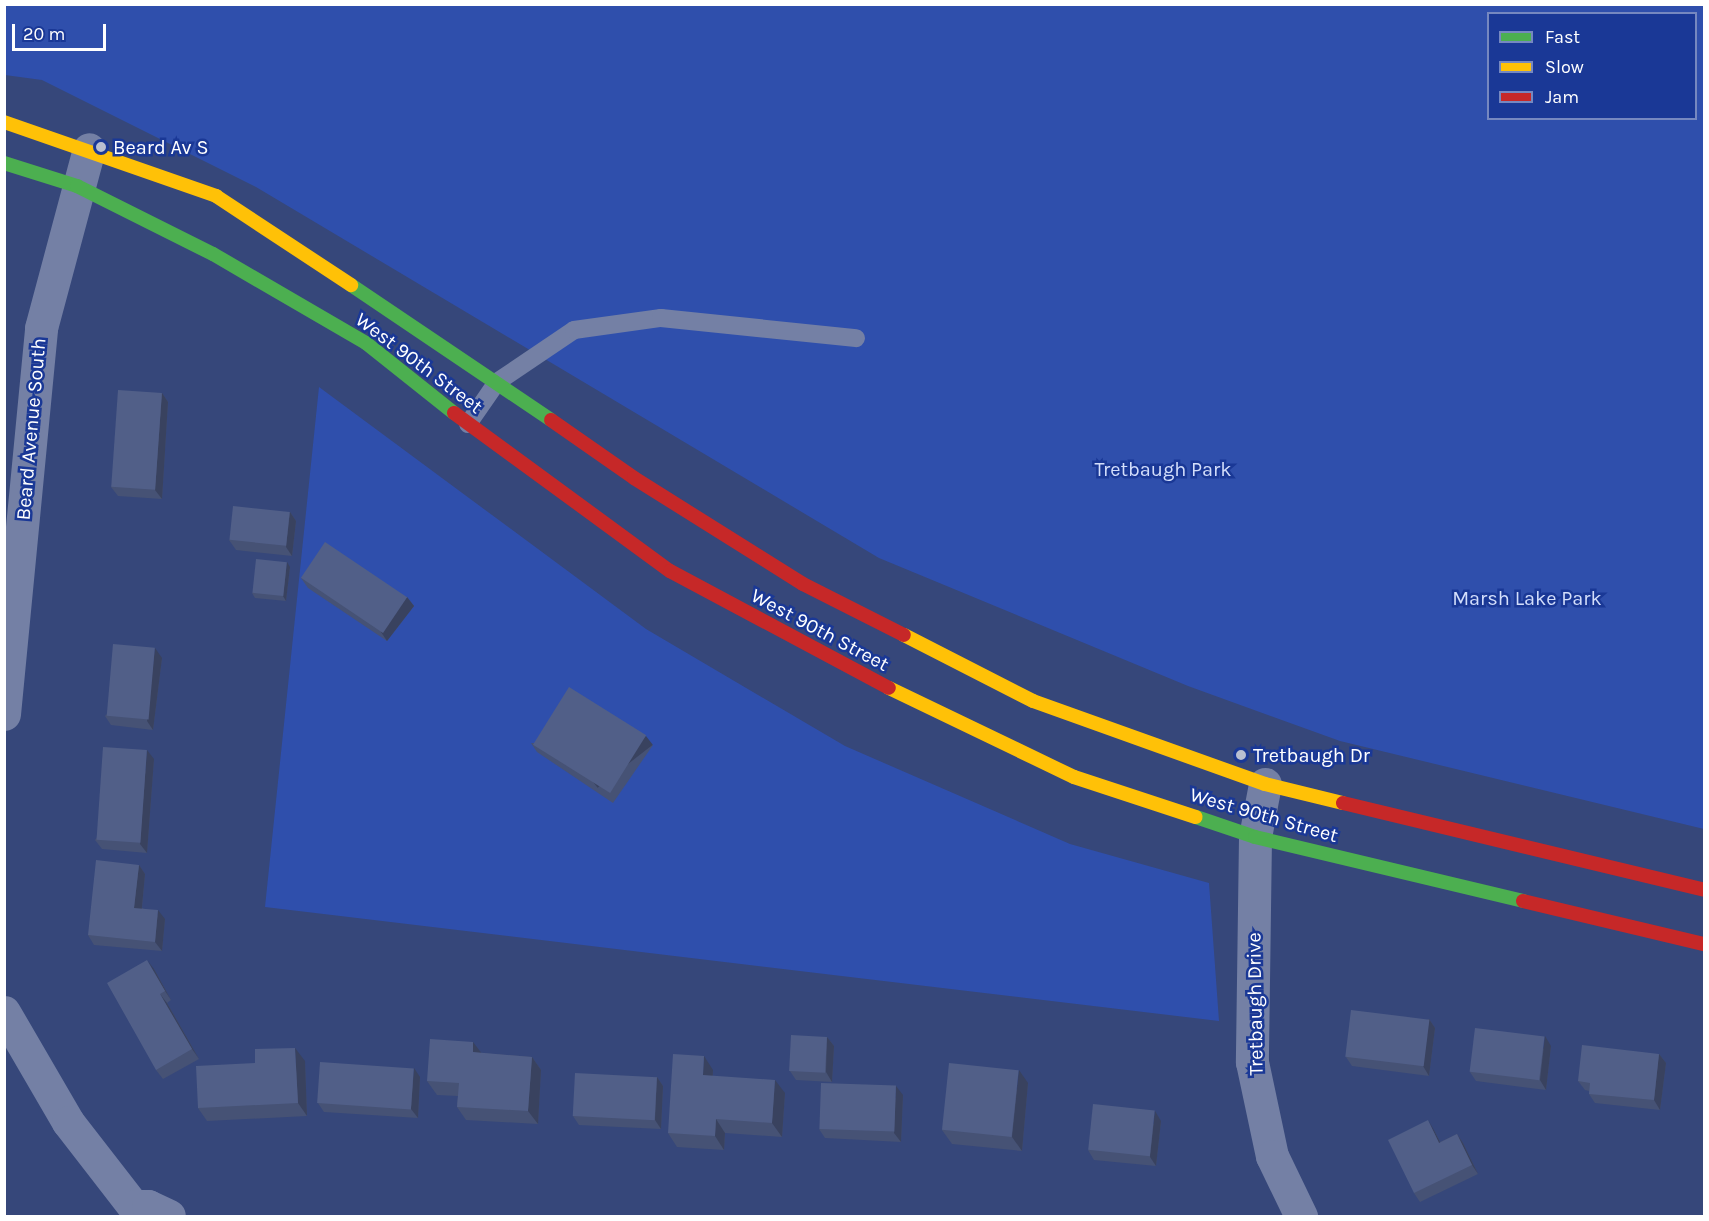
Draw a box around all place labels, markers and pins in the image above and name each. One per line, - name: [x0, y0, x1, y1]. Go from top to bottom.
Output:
- place label: Beard Av S: [113, 135, 208, 159]
- marker: Beard Av S: [94, 140, 108, 154]
- place label: Tretbaugh Dr: [1253, 743, 1370, 767]
- marker: Tretbaugh Dr: [1234, 748, 1248, 762]

